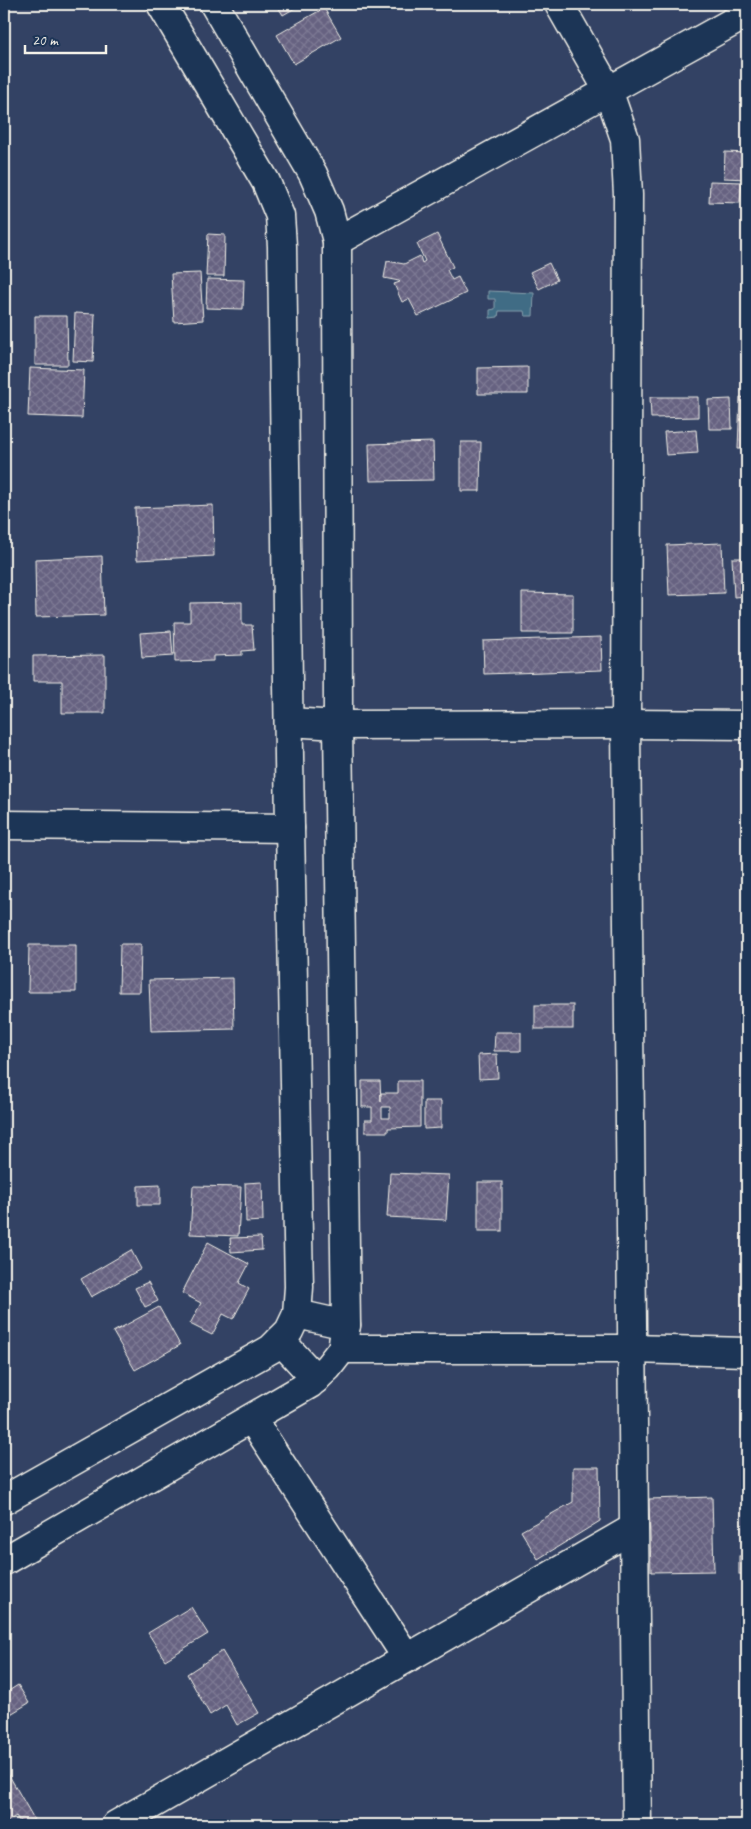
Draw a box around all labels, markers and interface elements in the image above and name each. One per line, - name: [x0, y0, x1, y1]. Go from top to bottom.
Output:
- scale bar: [25, 22, 106, 54]
- text: 20 m: [32, 31, 59, 50]

